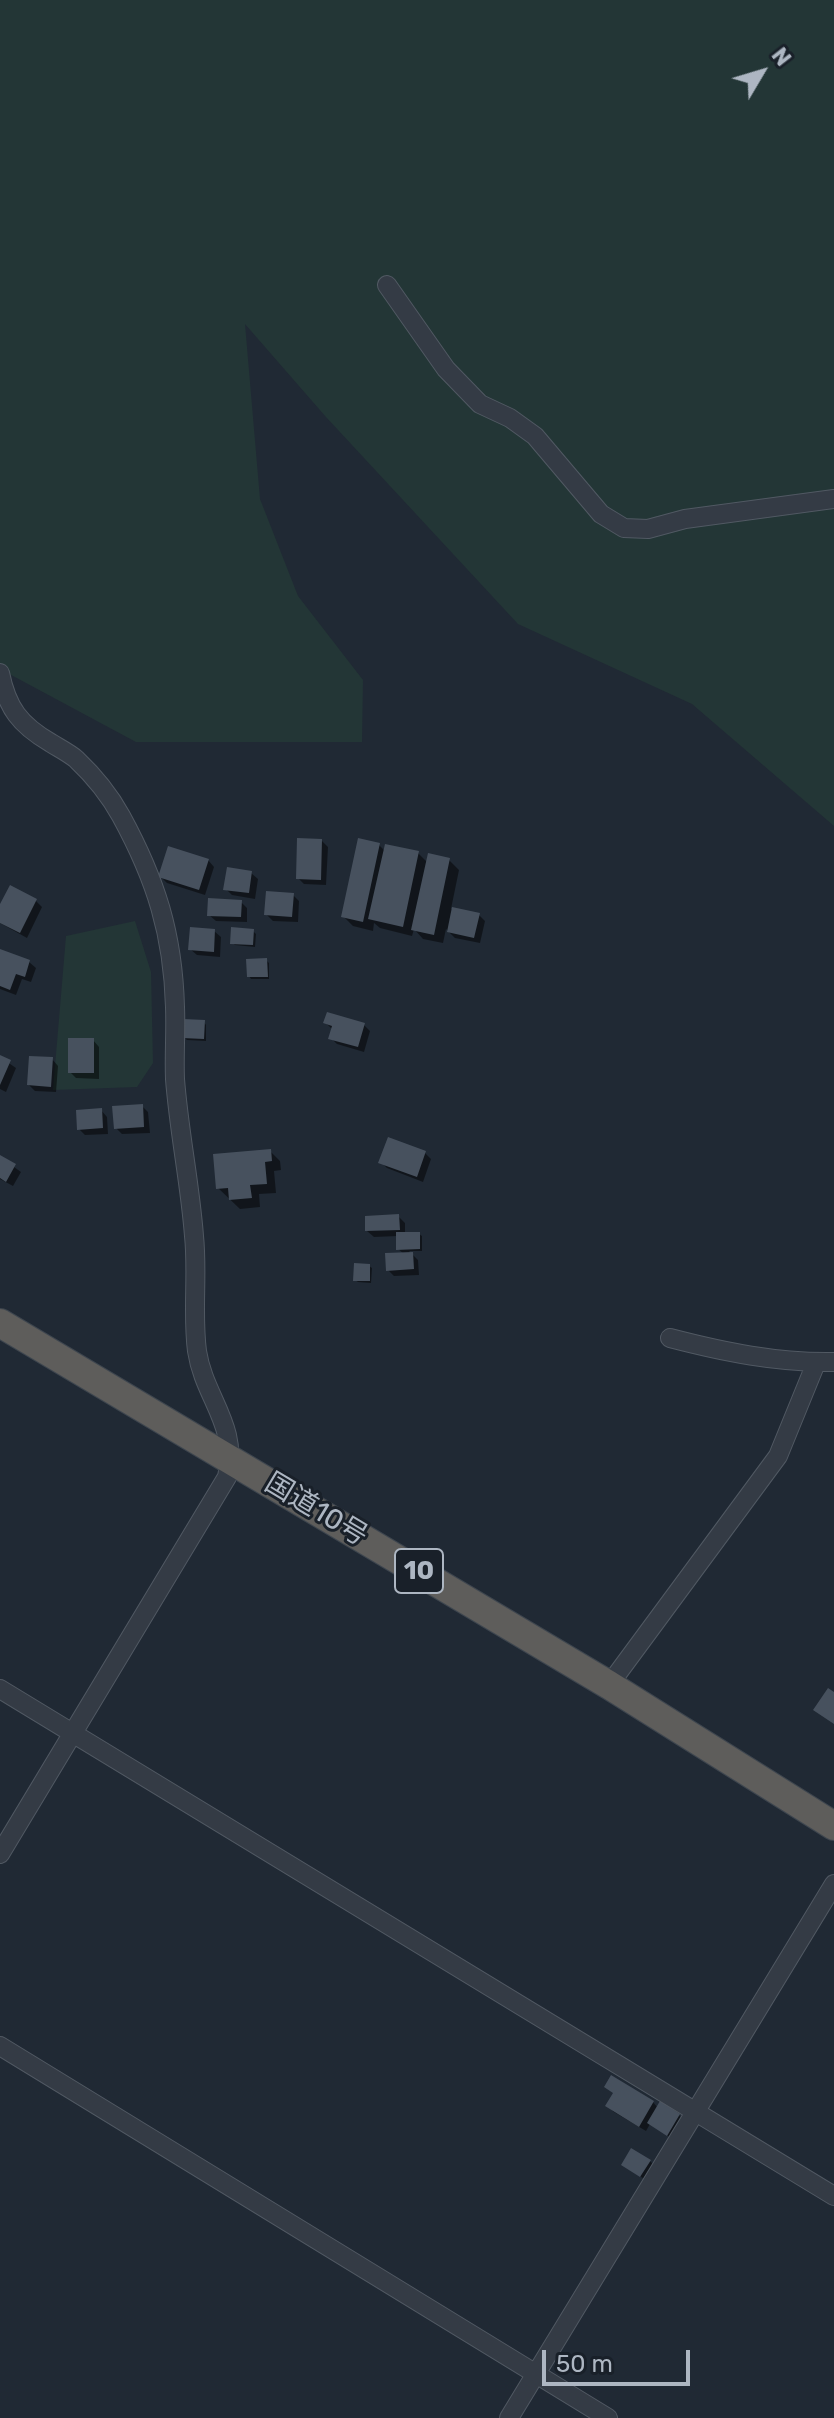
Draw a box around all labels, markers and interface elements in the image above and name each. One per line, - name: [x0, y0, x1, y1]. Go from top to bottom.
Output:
- north arrow: [722, 32, 802, 112]
- text: N: [766, 42, 797, 71]
- street label: 国道10号: [259, 1466, 373, 1554]
- road number: 10: [395, 1549, 443, 1593]
- scale bar: [546, 2334, 694, 2384]
- text: 50 m: [556, 2350, 613, 2378]

